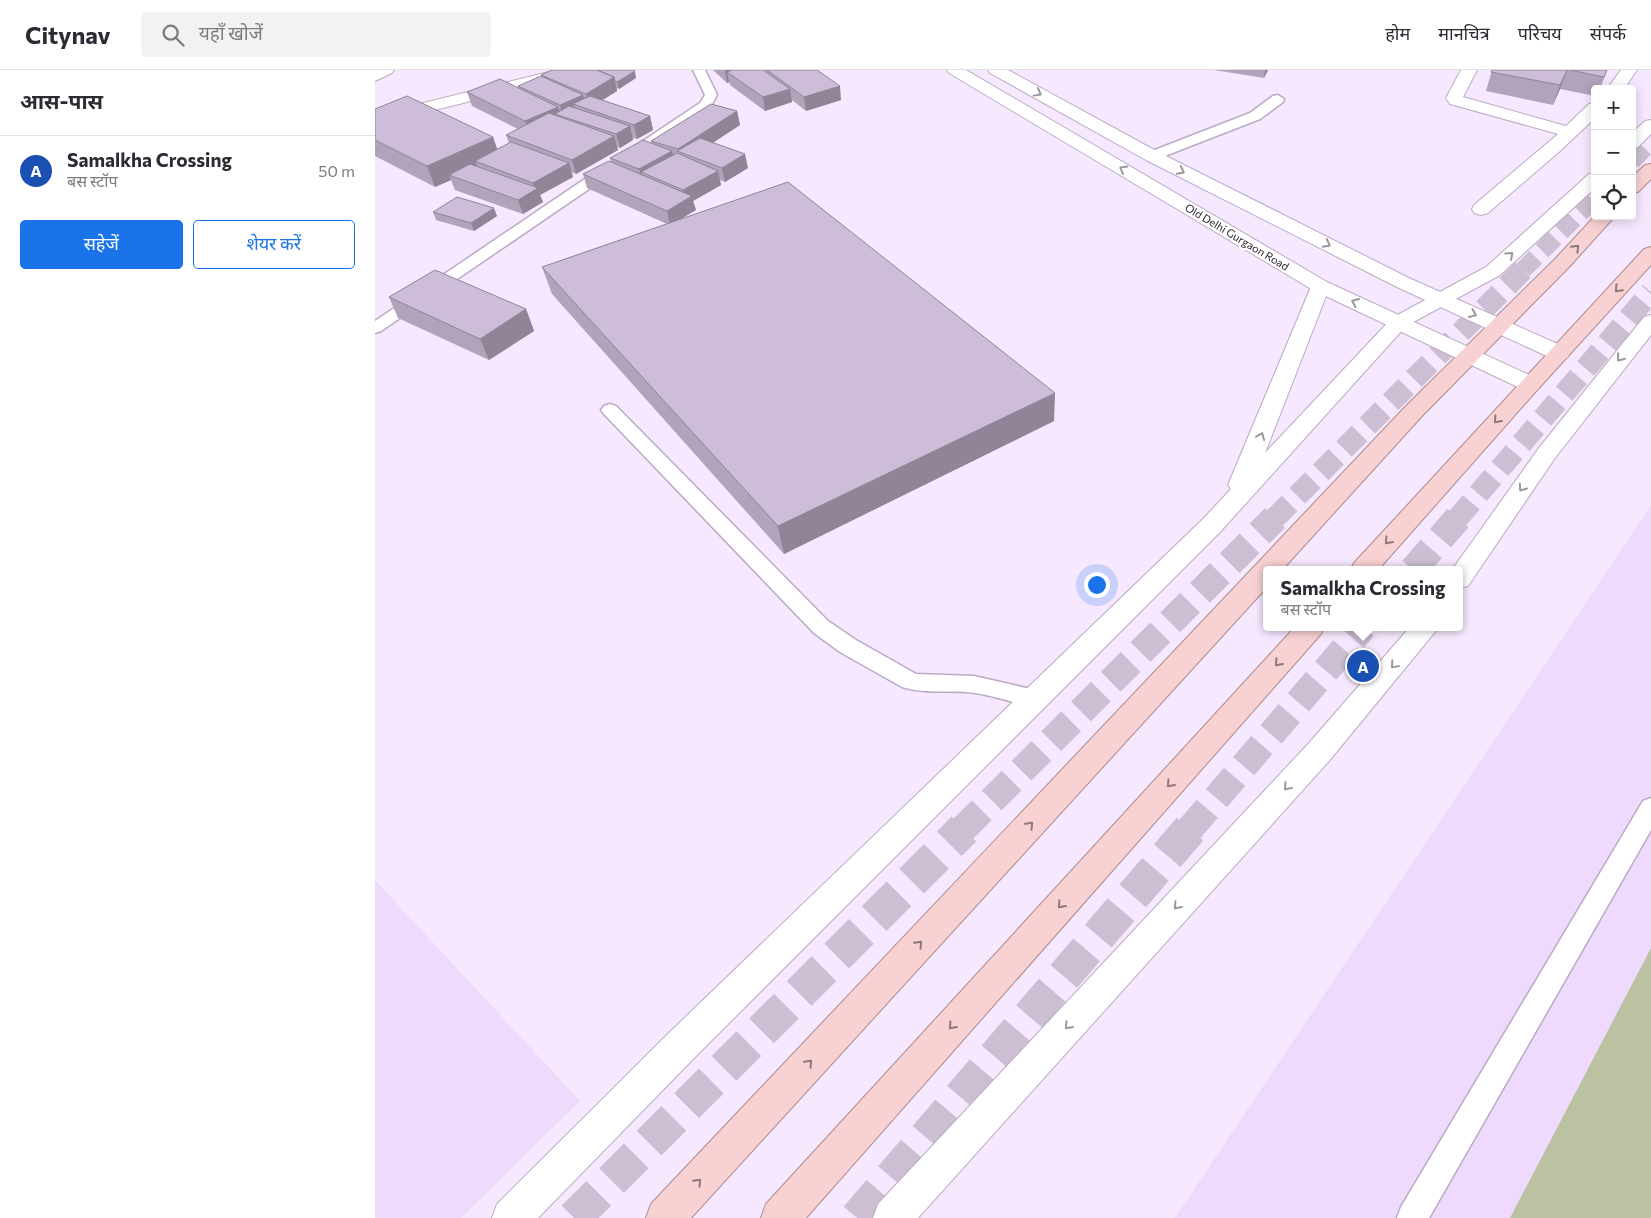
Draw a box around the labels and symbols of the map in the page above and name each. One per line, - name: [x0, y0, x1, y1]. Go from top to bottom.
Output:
- one-way arrow: [1033, 87, 1042, 97]
- one-way arrow: [1119, 165, 1128, 175]
- one-way arrow: [1176, 165, 1185, 175]
- street label: Old Delhi Gurgaon Road: [1183, 200, 1292, 273]
- one-way arrow: [1321, 238, 1330, 248]
- one-way arrow: [1570, 245, 1579, 254]
- one-way arrow: [1505, 252, 1514, 261]
- one-way arrow: [1615, 283, 1624, 292]
- one-way arrow: [1351, 297, 1360, 308]
- one-way arrow: [1468, 308, 1477, 319]
- one-way arrow: [1618, 352, 1626, 361]
- one-way arrow: [1494, 415, 1503, 424]
- one-way arrow: [1255, 433, 1265, 441]
- one-way arrow: [1519, 482, 1528, 492]
- one-way arrow: [1385, 536, 1394, 545]
- your location: [1084, 572, 1110, 598]
- pin: A: [1347, 647, 1379, 685]
- one-way arrow: [1275, 658, 1284, 667]
- one-way arrow: [1391, 659, 1400, 668]
- one-way arrow: [1167, 779, 1176, 788]
- one-way arrow: [1284, 781, 1293, 790]
- one-way arrow: [1024, 821, 1033, 830]
- one-way arrow: [1058, 900, 1067, 909]
- one-way arrow: [1174, 901, 1183, 910]
- one-way arrow: [913, 941, 922, 950]
- one-way arrow: [949, 1020, 958, 1029]
- one-way arrow: [1065, 1021, 1074, 1030]
- one-way arrow: [803, 1060, 812, 1069]
- one-way arrow: [692, 1179, 701, 1188]

